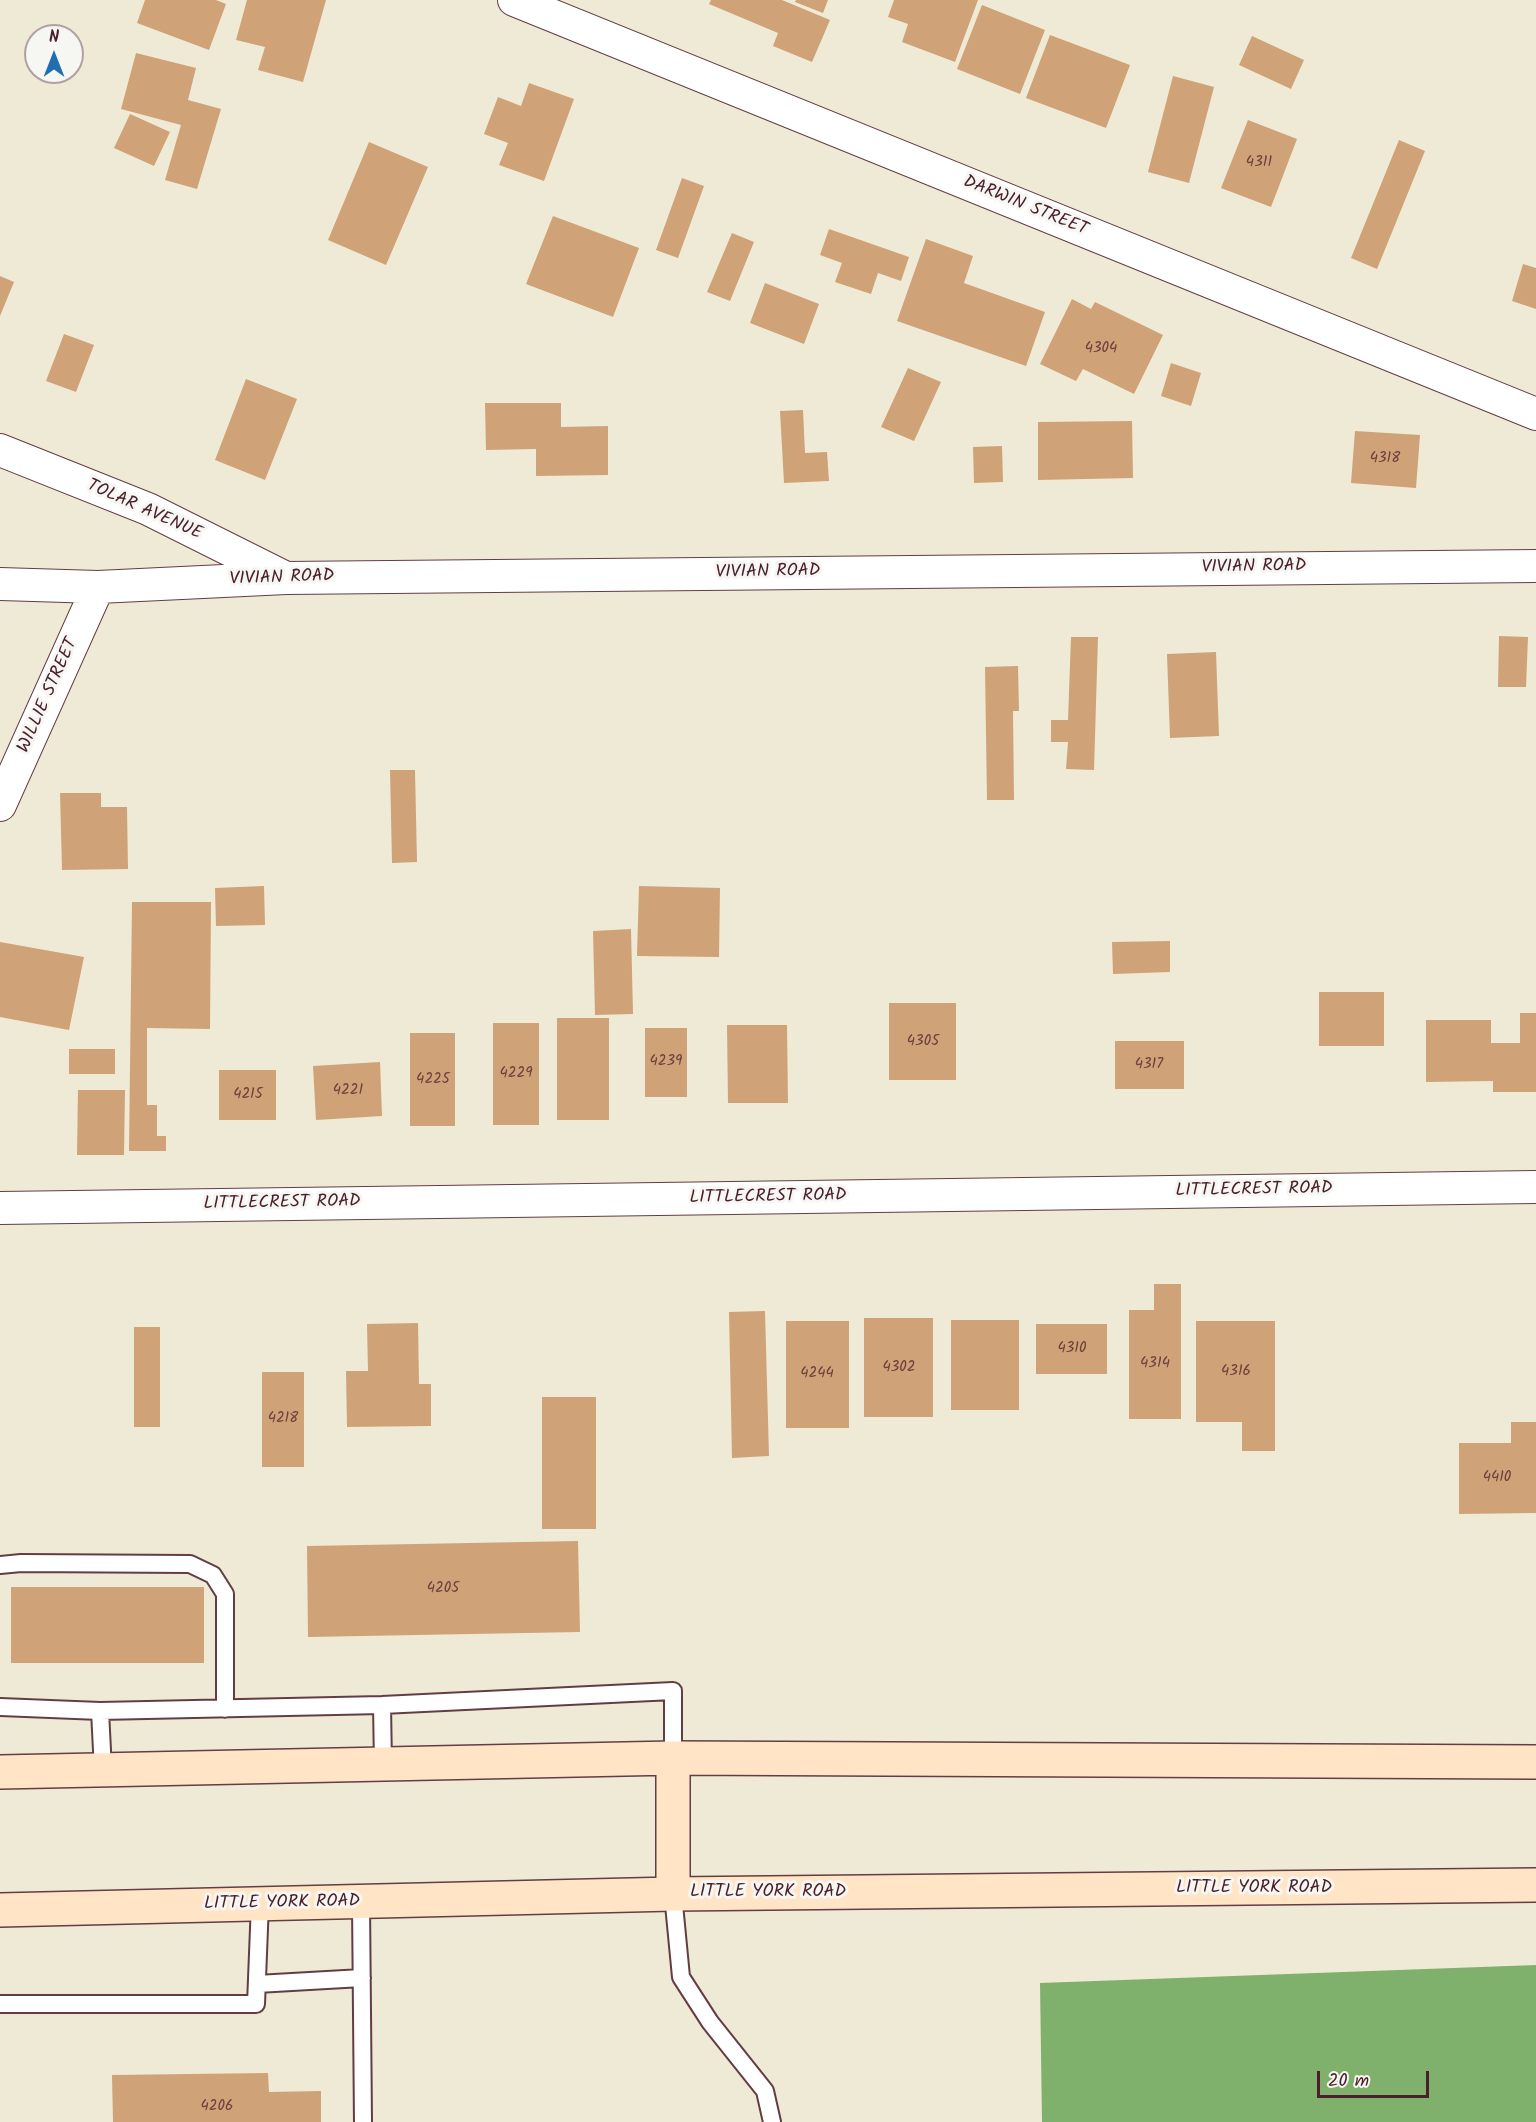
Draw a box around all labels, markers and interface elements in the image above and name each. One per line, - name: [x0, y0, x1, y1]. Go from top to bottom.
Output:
- north arrow: [24, 24, 84, 84]
- text: N: [49, 25, 59, 50]
- house number: 4311: [1246, 154, 1272, 172]
- street label: DARWIN STREET: [960, 172, 1090, 242]
- house number: 4304: [1085, 340, 1117, 358]
- house number: 4318: [1370, 450, 1400, 468]
- street label: TOLAR AVENUE: [83, 476, 205, 546]
- street label: VIVIAN ROAD: [1201, 556, 1307, 580]
- street label: VIVIAN ROAD: [715, 561, 821, 585]
- street label: VIVIAN ROAD: [229, 566, 335, 592]
- street label: WILLIE STREET: [14, 635, 84, 757]
- house number: 4305: [907, 1033, 939, 1051]
- house number: 4239: [650, 1053, 682, 1071]
- house number: 4317: [1135, 1056, 1163, 1074]
- house number: 4229: [499, 1065, 533, 1083]
- house number: 4225: [416, 1071, 450, 1089]
- house number: 4221: [333, 1082, 363, 1100]
- house number: 4215: [233, 1086, 263, 1104]
- street label: LITTLECREST ROAD: [1175, 1179, 1333, 1203]
- street label: LITTLECREST ROAD: [689, 1186, 847, 1210]
- street label: LITTLECREST ROAD: [203, 1192, 361, 1216]
- house number: 4310: [1057, 1340, 1087, 1358]
- house number: 4314: [1140, 1355, 1170, 1373]
- house number: 4302: [882, 1359, 916, 1377]
- house number: 4316: [1221, 1363, 1251, 1381]
- house number: 4244: [800, 1365, 834, 1383]
- house number: 4218: [268, 1410, 298, 1428]
- house number: 4410: [1483, 1469, 1511, 1487]
- house number: 4205: [427, 1580, 459, 1598]
- street label: LITTLE YORK ROAD: [1176, 1878, 1332, 1900]
- street label: LITTLE YORK ROAD: [690, 1882, 846, 1904]
- street label: LITTLE YORK ROAD: [204, 1892, 360, 1916]
- scale bar: [1320, 2059, 1432, 2097]
- text: 20 m: [1328, 2067, 1369, 2096]
- house number: 4206: [201, 2098, 233, 2116]

